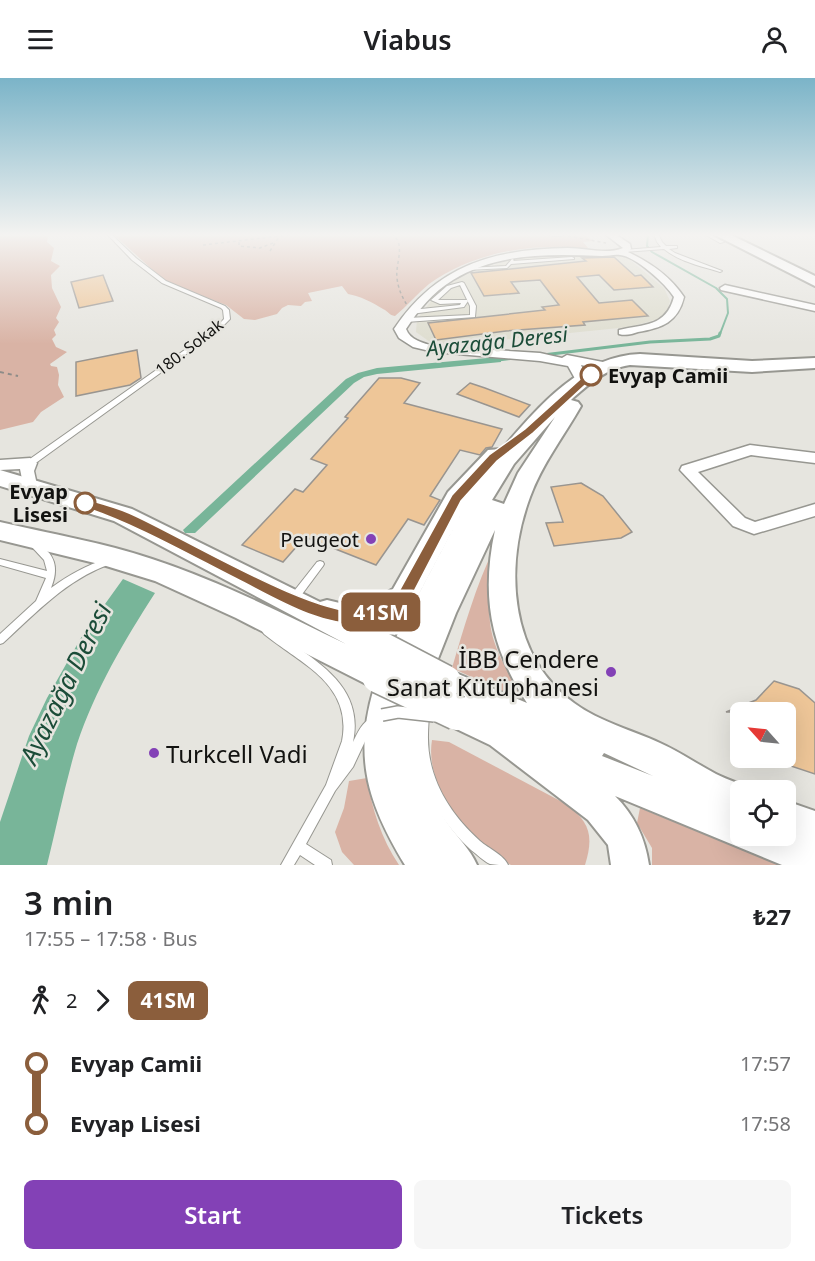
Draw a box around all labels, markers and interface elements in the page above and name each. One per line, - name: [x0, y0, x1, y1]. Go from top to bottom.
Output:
- text: Viabus: [364, 21, 451, 58]
- icon: menu: [24, 23, 57, 56]
- icon: person: [758, 23, 791, 56]
- street label: 180. Sokak: [151, 313, 228, 380]
- water label: Ayazağa Deresi: [423, 320, 570, 363]
- place label: Evyap Camii: [608, 362, 728, 389]
- marker: Evyap Camii: [580, 364, 602, 386]
- place label: Evyap Lisesi: [9, 478, 68, 528]
- marker: Evyap Lisesi: [74, 492, 96, 514]
- place label: Peugeot: [280, 526, 359, 553]
- marker: Peugeot: [364, 532, 378, 546]
- line badge: 41SM: [339, 592, 423, 632]
- water label: Ayazağa Deresi: [9, 595, 120, 772]
- text: 41SM: [353, 598, 409, 626]
- place label: İBB Cendere Sanat Kütüphanesi: [387, 642, 599, 703]
- marker: İBB Cendere Sanat Kütüphanesi: [604, 665, 618, 679]
- north arrow: [730, 702, 796, 768]
- map controls: [730, 702, 796, 846]
- place label: Turkcell Vadi: [166, 737, 308, 770]
- marker: Turkcell Vadi: [147, 746, 161, 760]
- button: locate: [730, 780, 796, 846]
- text: 3 min: [24, 880, 114, 925]
- text: ₺27: [753, 901, 791, 931]
- text: 17:55 – 17:58 · Bus: [24, 925, 197, 952]
- icon: walk: [24, 984, 57, 1017]
- icon: forward: [86, 984, 119, 1017]
- text: 41SM: [140, 986, 196, 1014]
- text: 2: [66, 987, 77, 1014]
- text: Evyap Camii: [70, 1048, 202, 1078]
- text: 17:57: [740, 1050, 791, 1077]
- text: Evyap Lisesi: [70, 1108, 201, 1138]
- text: 17:58: [740, 1110, 791, 1137]
- button: Start: [24, 1180, 402, 1249]
- button: Tickets: [414, 1180, 791, 1249]

